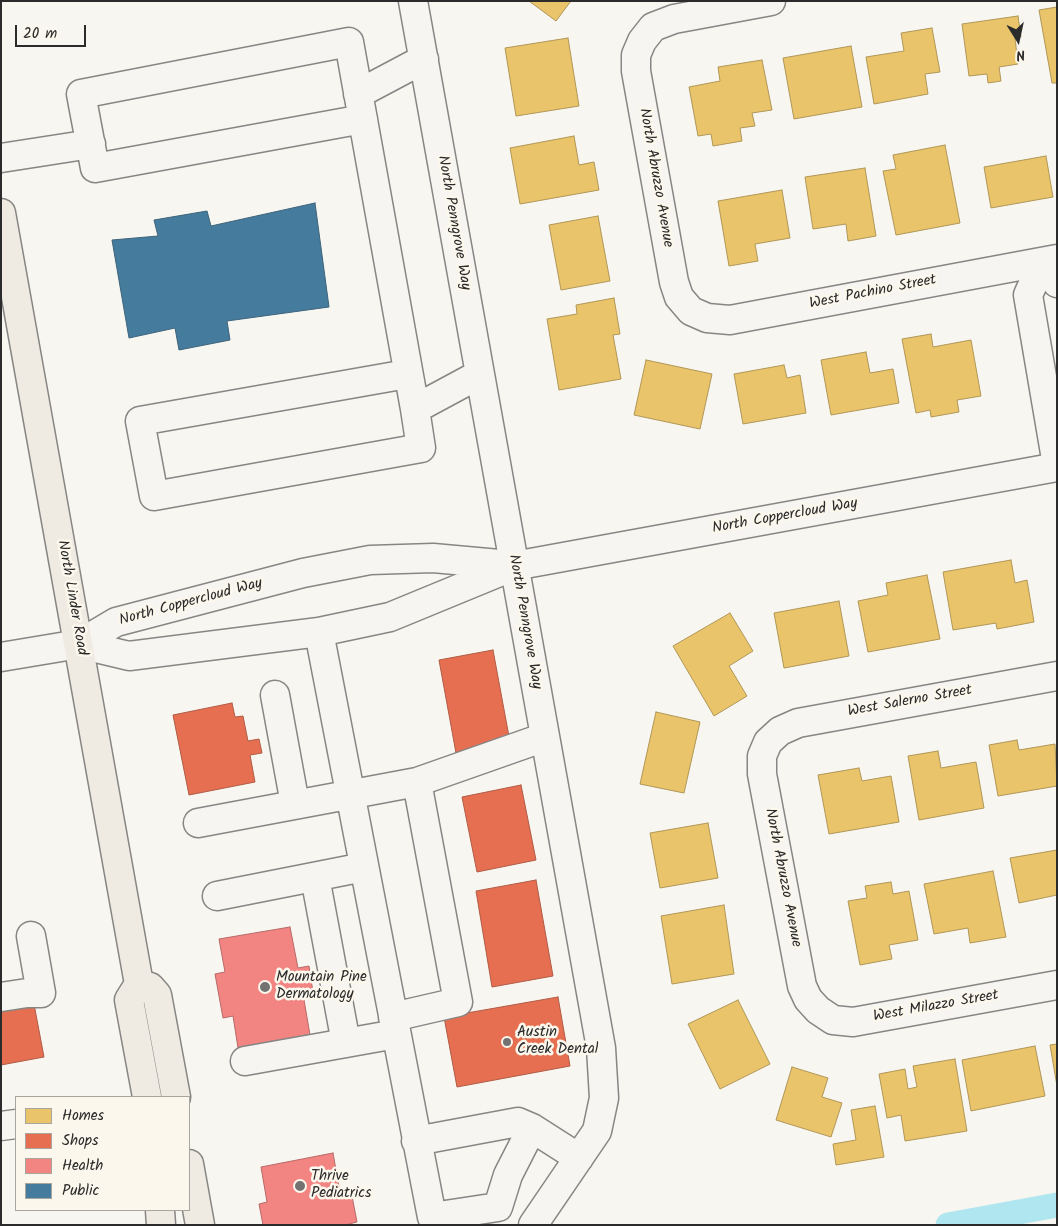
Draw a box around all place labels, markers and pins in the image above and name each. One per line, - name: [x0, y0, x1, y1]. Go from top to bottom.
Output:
- place label: Mountain Pine Dermatology: [276, 969, 367, 1004]
- marker: Mountain Pine Dermatology: [258, 980, 272, 994]
- place label: Austin Creek Dental: [517, 1024, 598, 1059]
- marker: Austin Creek Dental: [501, 1036, 513, 1048]
- place label: Thrive Pediatrics: [311, 1168, 371, 1203]
- marker: Thrive Pediatrics: [293, 1179, 307, 1193]

